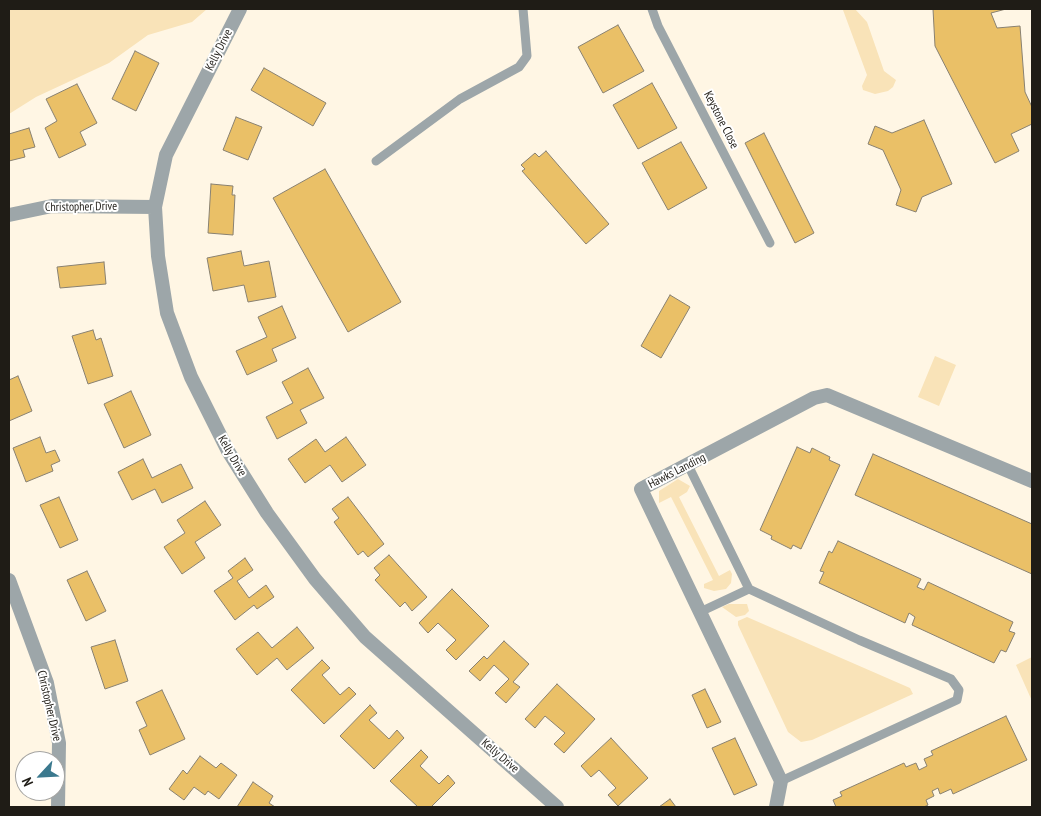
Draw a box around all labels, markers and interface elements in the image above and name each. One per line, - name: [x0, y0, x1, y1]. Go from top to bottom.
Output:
- street label: Kelly Drive: [202, 27, 236, 73]
- street label: Keystone Close: [700, 89, 742, 151]
- street label: Christopher Drive: [45, 199, 117, 215]
- street label: Kelly Drive: [215, 433, 249, 479]
- street label: Hawks Landing: [646, 450, 708, 492]
- street label: Christopher Drive: [34, 669, 64, 743]
- street label: Kelly Drive: [478, 736, 522, 776]
- north arrow: [15, 751, 65, 801]
- text: N: [18, 775, 37, 789]

